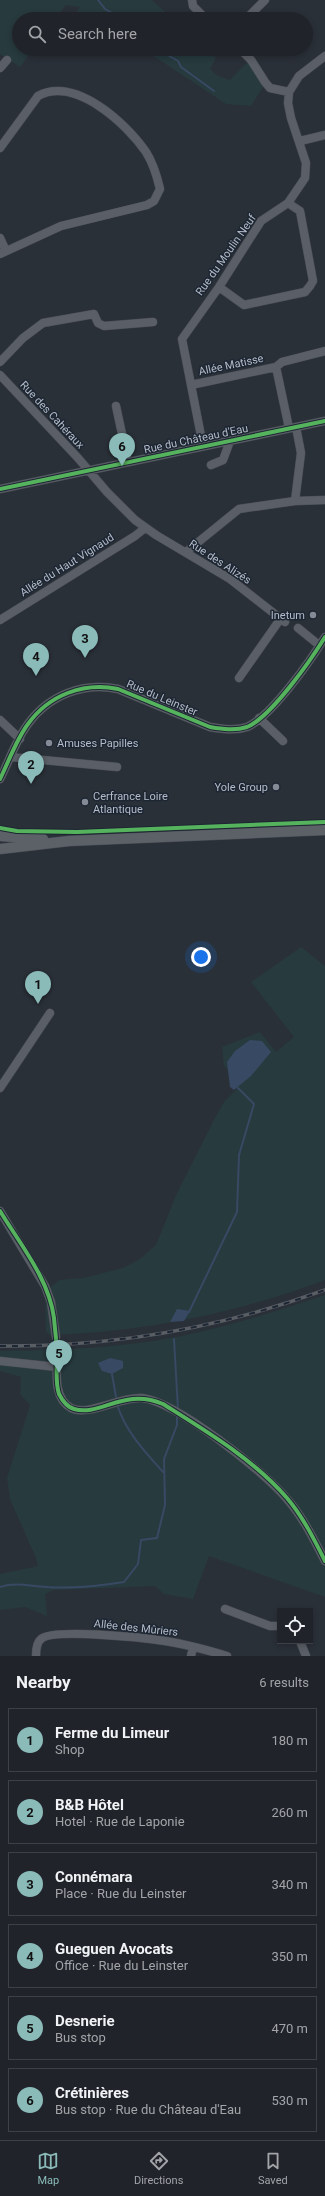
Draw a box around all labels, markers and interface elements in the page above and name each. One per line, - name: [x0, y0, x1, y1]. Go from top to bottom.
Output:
- search box: [12, 12, 313, 56]
- icon: search: [26, 23, 48, 45]
- text: Search here: [58, 25, 137, 43]
- street label: Rue du Moulin Neuf: [193, 212, 259, 298]
- street label: Allée Matisse: [197, 352, 265, 378]
- street label: Rue des Cahéraux: [17, 378, 87, 452]
- street label: Rue du Château d'Eau: [143, 422, 249, 456]
- pin: 6: [109, 433, 135, 466]
- street label: Allée du Haut Vignaud: [18, 531, 116, 599]
- street label: Rue des Alizés: [187, 537, 254, 587]
- place label: Inetum: [271, 609, 305, 622]
- marker: Inetum: [308, 610, 318, 620]
- pin: 3: [72, 625, 98, 658]
- pin: 4: [23, 643, 49, 676]
- street label: Rue du Leinster: [125, 677, 200, 719]
- place label: Amuses Papilles: [57, 737, 139, 750]
- marker: Amuses Papilles: [44, 738, 54, 748]
- pin: 2: [18, 751, 44, 784]
- place label: Yole Group: [215, 781, 268, 794]
- marker: Yole Group: [271, 782, 281, 792]
- place label: Cerfrance Loire Atlantique: [93, 790, 168, 816]
- marker: Cerfrance Loire Atlantique: [80, 797, 90, 807]
- your location: [191, 947, 211, 967]
- pin: 1: [25, 971, 51, 1004]
- pin: 5: [46, 1340, 72, 1373]
- map controls: [277, 1608, 313, 1644]
- button: locate: [277, 1608, 313, 1644]
- street label: Allée des Mûriers: [93, 1617, 179, 1639]
- text: Nearby: [16, 1672, 71, 1692]
- text: 6 results: [259, 1675, 309, 1690]
- text: Ferme du Limeur: [55, 1724, 169, 1742]
- text: 1: [26, 1733, 34, 1748]
- text: 180 m: [271, 1733, 308, 1748]
- text: Shop: [55, 1742, 85, 1757]
- text: B&B Hôtel: [55, 1796, 124, 1814]
- text: 2: [26, 1805, 34, 1820]
- text: 260 m: [271, 1805, 308, 1820]
- text: Hotel · Rue de Laponie: [55, 1814, 185, 1829]
- text: Connémara: [55, 1868, 133, 1886]
- text: 3: [26, 1877, 34, 1892]
- text: 340 m: [271, 1877, 308, 1892]
- text: Place · Rue du Leinster: [55, 1886, 187, 1901]
- text: Gueguen Avocats: [55, 1940, 173, 1958]
- text: 4: [26, 1949, 34, 1964]
- text: 350 m: [271, 1949, 308, 1964]
- text: Office · Rue du Leinster: [55, 1958, 188, 1973]
- text: Desnerie: [55, 2012, 115, 2030]
- text: 5: [26, 2021, 34, 2036]
- text: 470 m: [271, 2021, 308, 2036]
- text: Bus stop: [55, 2030, 106, 2045]
- text: Crétinières: [55, 2084, 129, 2102]
- text: 6: [26, 2093, 34, 2108]
- text: 530 m: [271, 2093, 308, 2108]
- text: Bus stop · Rue du Château d'Eau: [55, 2102, 241, 2117]
- tab: Map: [37, 2150, 59, 2187]
- tab: Directions: [134, 2150, 183, 2187]
- tab: Saved: [258, 2150, 288, 2187]

